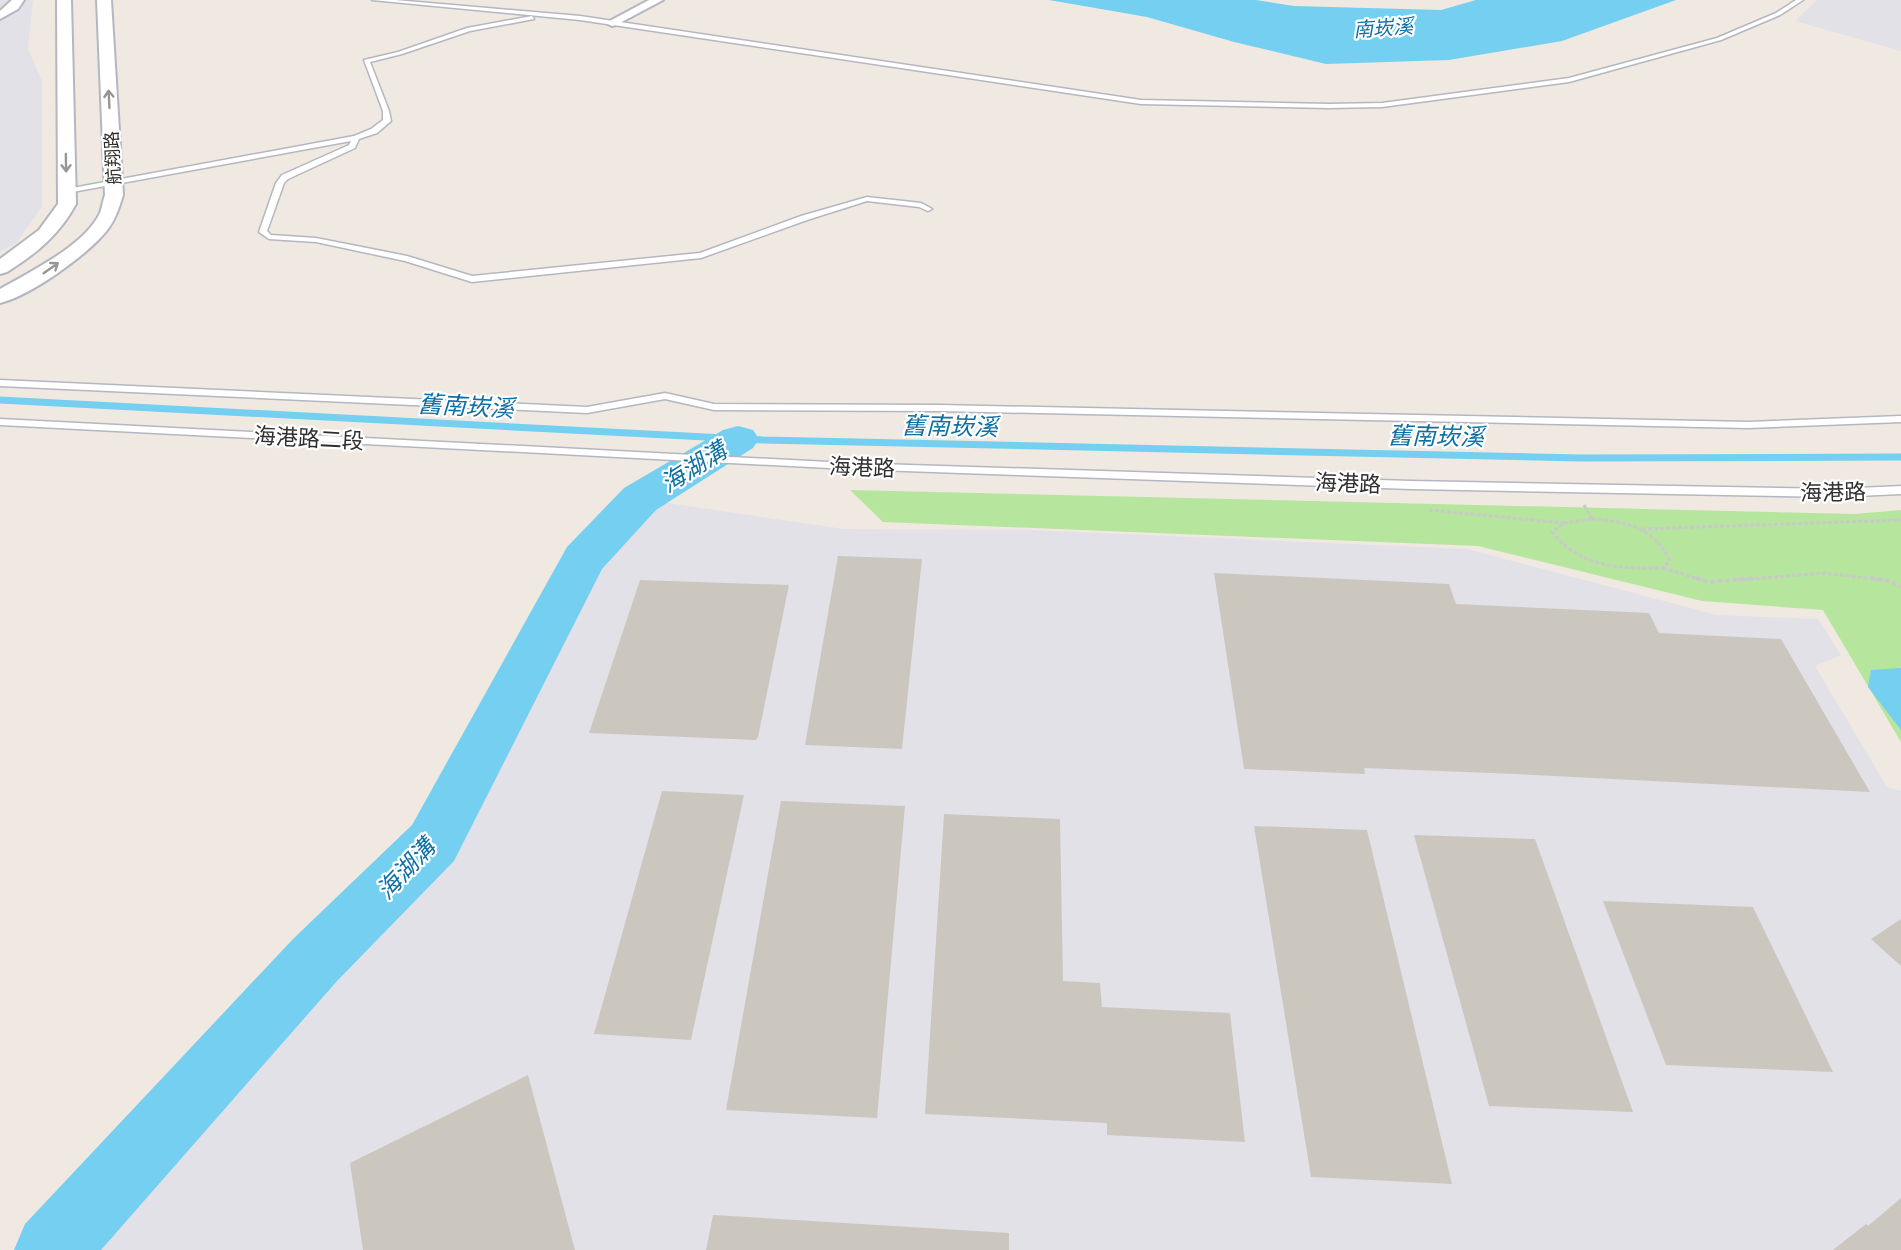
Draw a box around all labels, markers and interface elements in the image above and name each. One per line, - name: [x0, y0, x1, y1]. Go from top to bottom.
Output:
- water label: 南崁溪: [1352, 13, 1417, 41]
- one-way arrow: [103, 90, 114, 110]
- street label: 航翔路: [100, 130, 124, 186]
- one-way arrow: [61, 153, 72, 173]
- one-way arrow: [42, 262, 58, 274]
- water label: 舊南崁溪: [417, 388, 518, 422]
- water label: 舊南崁溪: [902, 410, 1001, 440]
- water label: 舊南崁溪: [1388, 420, 1487, 450]
- street label: 海港路二段: [253, 421, 365, 453]
- water label: 海湖溝: [655, 433, 734, 497]
- street label: 海港路: [829, 452, 895, 480]
- street label: 海港路: [1315, 468, 1381, 496]
- street label: 海港路: [1800, 477, 1866, 505]
- water label: 海湖溝: [370, 830, 442, 904]

